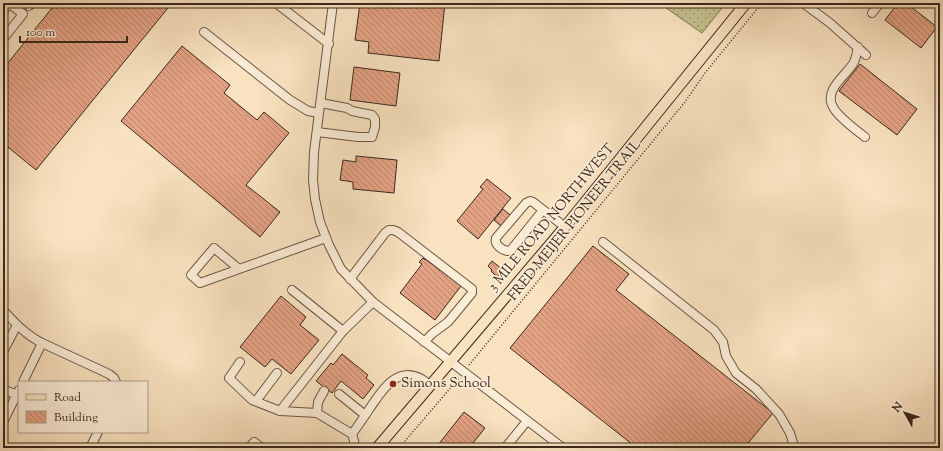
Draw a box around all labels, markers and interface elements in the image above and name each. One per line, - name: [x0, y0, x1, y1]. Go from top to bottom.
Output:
- scale bar: [20, 18, 127, 44]
- text: 100 m: [26, 24, 55, 42]
- street label: FRED MEIJER PIONEER TRAIL: [504, 136, 647, 306]
- street label: 3 MILE ROAD NORTHWEST: [484, 140, 620, 296]
- place label: Simons School: [401, 374, 491, 394]
- marker: Simons School: [388, 379, 398, 389]
- legend: [18, 381, 148, 433]
- text: Road: [54, 389, 81, 407]
- north arrow: [885, 393, 925, 433]
- text: N: [888, 399, 907, 417]
- text: Building: [54, 409, 98, 427]

